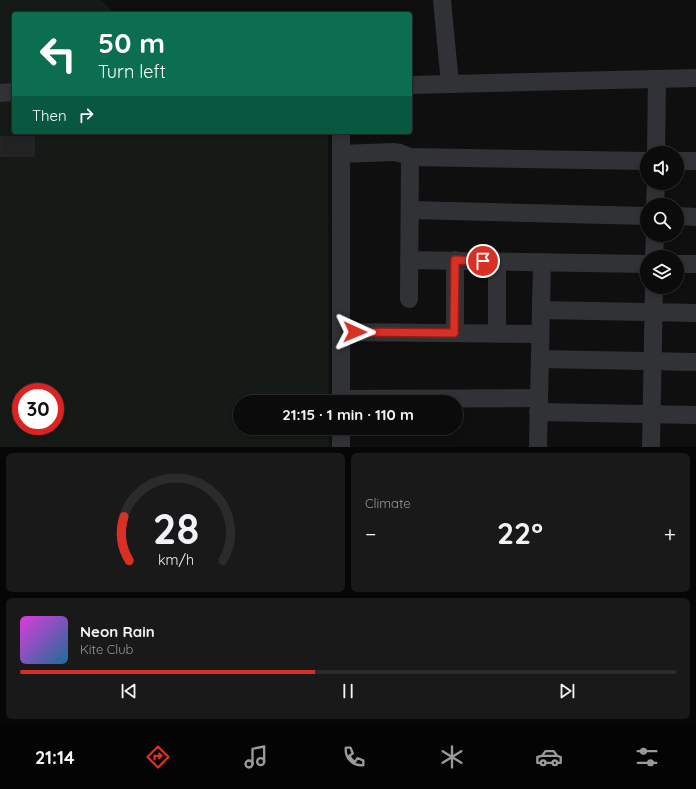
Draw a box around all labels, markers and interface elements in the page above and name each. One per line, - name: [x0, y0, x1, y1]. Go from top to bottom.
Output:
- text: 50 m: [98, 25, 165, 60]
- icon: left: [32, 28, 84, 80]
- text: Turn left: [98, 60, 166, 83]
- icon: right: [75, 104, 97, 126]
- text: Then: [32, 106, 67, 125]
- map controls: [640, 146, 684, 294]
- button: sound: [640, 146, 684, 190]
- button: search: [640, 198, 684, 242]
- pin: [466, 244, 500, 278]
- icon: arrive: [472, 250, 494, 272]
- button: layers: [640, 250, 684, 294]
- position arrow: [334, 311, 376, 353]
- speed limit sign: 30: [12, 383, 64, 435]
- text: 21:15 · 1 min · 110 m: [282, 405, 414, 424]
- text: Climate: [365, 495, 411, 511]
- text: 28: [152, 501, 199, 553]
- text: 22°: [497, 514, 543, 552]
- text: −: [365, 520, 376, 548]
- text: +: [664, 520, 676, 548]
- text: km/h: [157, 550, 194, 568]
- text: Neon Rain: [80, 622, 155, 641]
- text: Kite Club: [80, 641, 133, 657]
- icon: previous: [118, 680, 140, 702]
- icon: pause: [337, 680, 359, 702]
- icon: next: [556, 680, 578, 702]
- icon: directions: [144, 743, 172, 771]
- icon: music: [242, 743, 270, 771]
- icon: phone: [340, 743, 368, 771]
- icon: climate: [438, 743, 466, 771]
- icon: car: [535, 743, 563, 771]
- icon: filters: [633, 743, 661, 771]
- text: 21:14: [35, 746, 75, 769]

